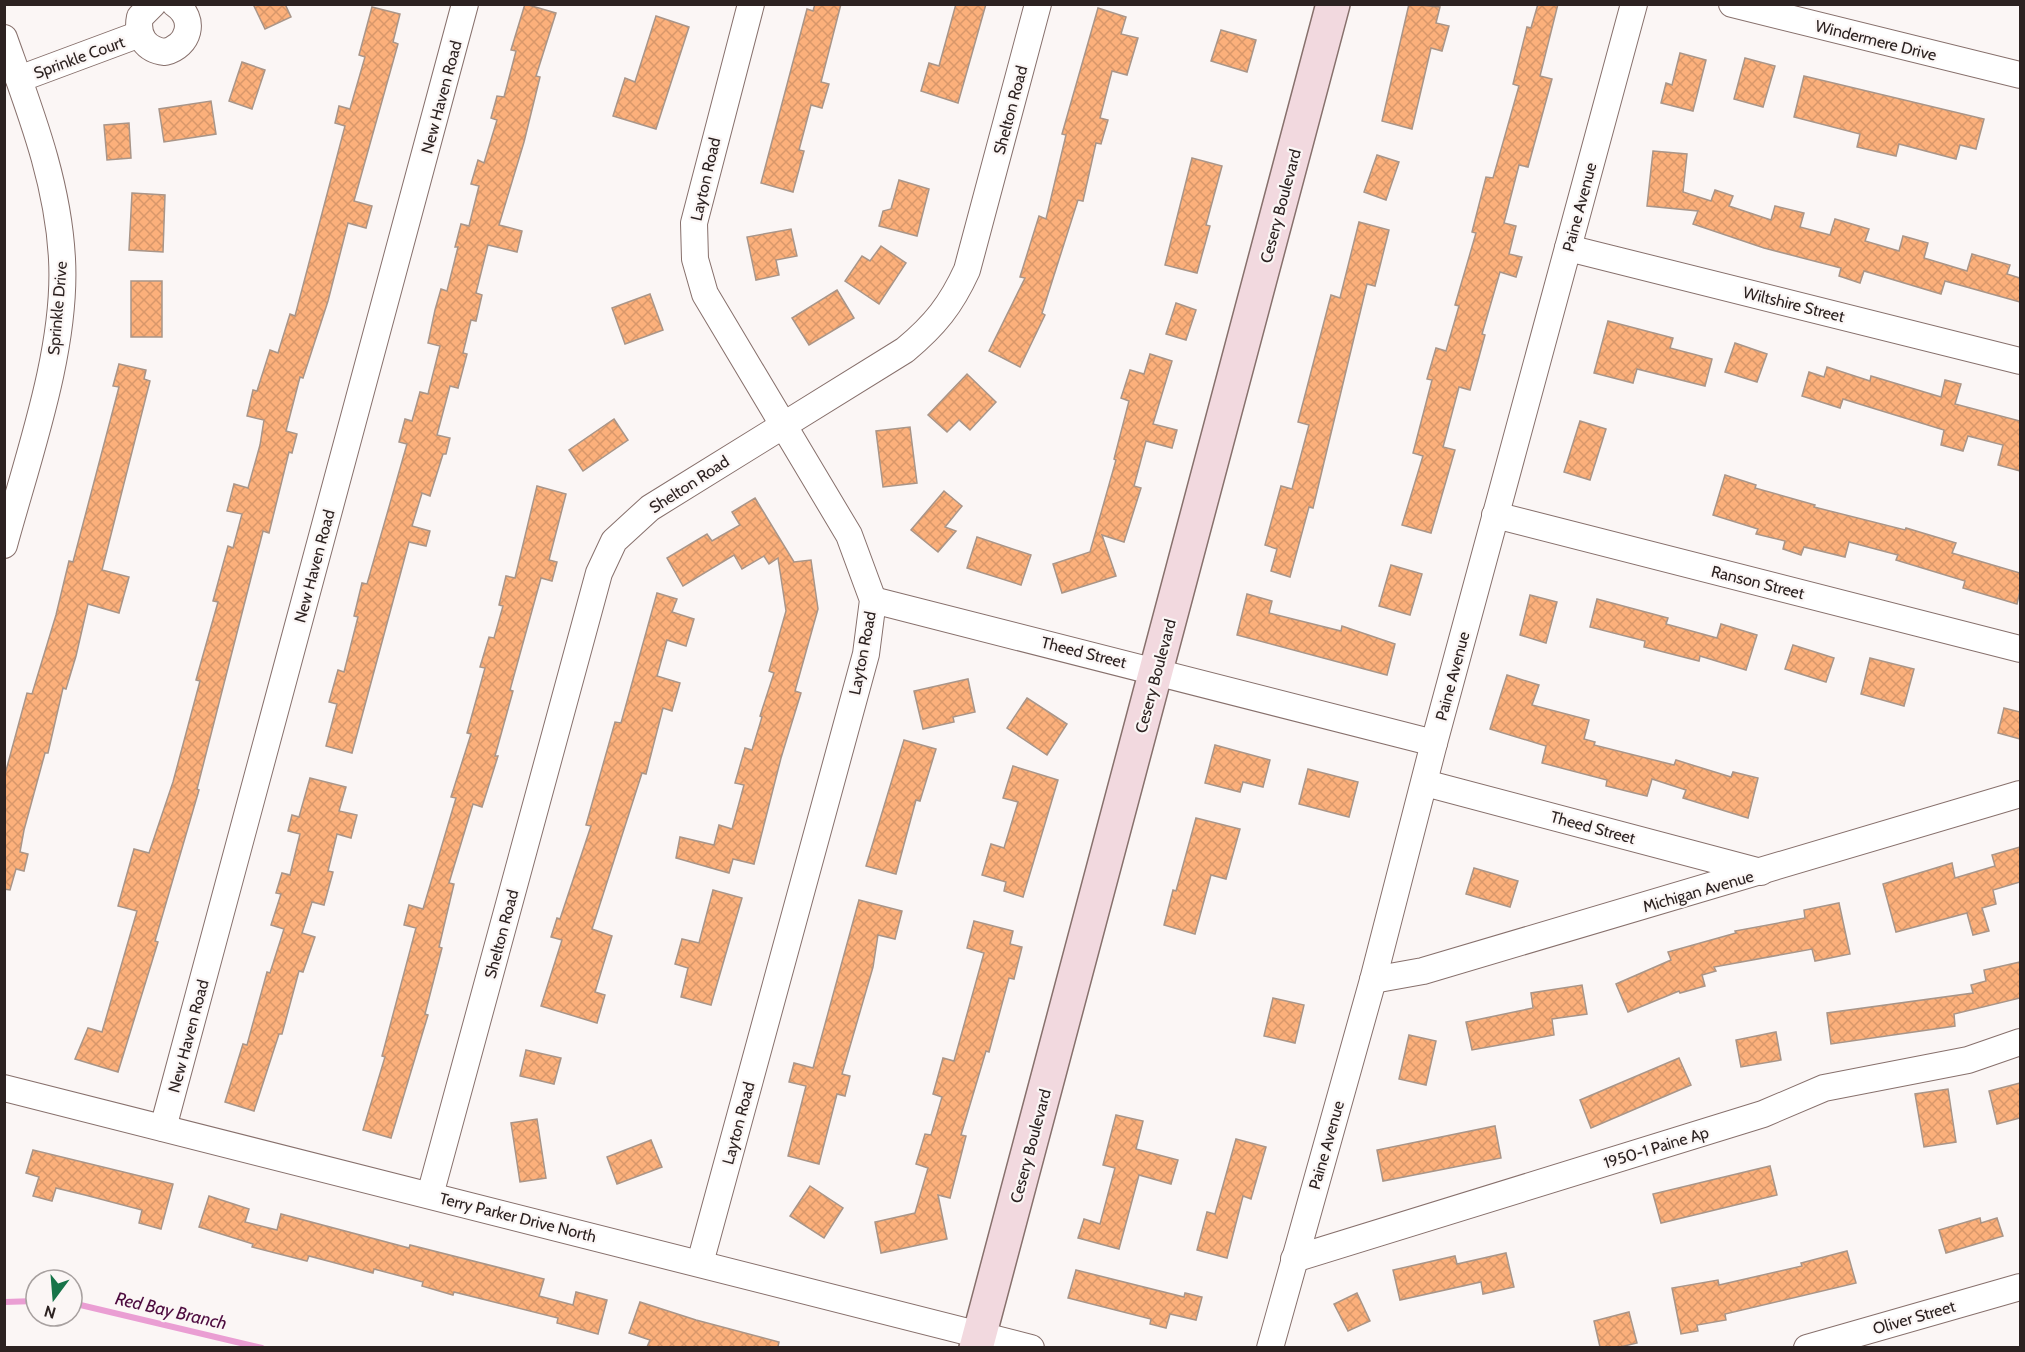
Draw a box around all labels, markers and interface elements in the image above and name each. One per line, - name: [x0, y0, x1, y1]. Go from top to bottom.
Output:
- street label: Windermere Drive: [1813, 16, 1938, 65]
- street label: Sprinkle Court: [31, 32, 128, 83]
- street label: New Haven Road: [417, 39, 466, 156]
- street label: Shelton Road: [990, 64, 1031, 157]
- street label: Layton Road: [687, 136, 724, 223]
- street label: Cesery Boulevard: [1256, 147, 1305, 265]
- street label: Paine Avenue: [1558, 160, 1600, 254]
- street label: Sprinkle Drive: [44, 260, 71, 356]
- street label: Wiltshire Street: [1741, 283, 1847, 326]
- street label: Shelton Road: [646, 452, 733, 517]
- street label: New Haven Road: [290, 508, 339, 625]
- street label: Ranson Street: [1709, 562, 1807, 603]
- street label: Layton Road: [845, 610, 880, 697]
- street label: Cesery Boulevard: [1131, 617, 1180, 735]
- street label: Paine Avenue: [1431, 629, 1473, 723]
- street label: Theed Street: [1039, 633, 1129, 672]
- street label: Theed Street: [1548, 807, 1638, 848]
- street label: Michigan Avenue: [1640, 867, 1756, 916]
- street label: Shelton Road: [481, 888, 522, 981]
- street label: New Haven Road: [164, 978, 213, 1095]
- street label: Layton Road: [718, 1080, 759, 1167]
- street label: Cesery Boulevard: [1006, 1087, 1055, 1205]
- street label: Paine Avenue: [1305, 1099, 1348, 1192]
- street label: 1950-1 Paine Ap: [1601, 1122, 1711, 1172]
- street label: Terry Parker Drive North: [437, 1189, 598, 1246]
- north arrow: [24, 1268, 84, 1328]
- water label: Red Bay Branch: [113, 1287, 229, 1335]
- street label: Oliver Street: [1871, 1296, 1958, 1338]
- text: N: [42, 1301, 58, 1323]

